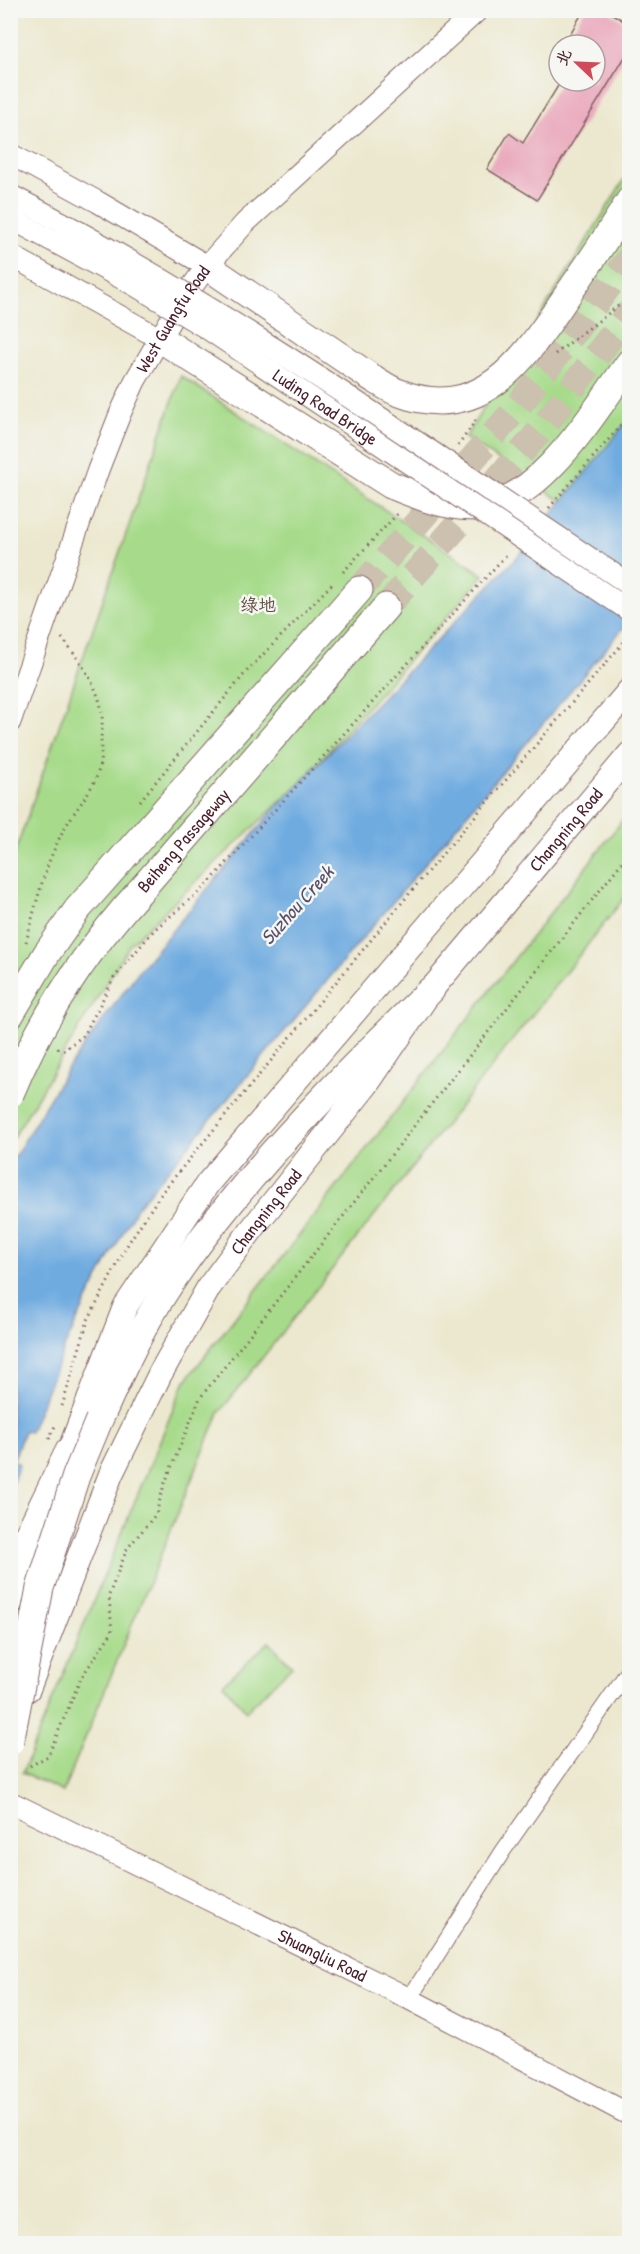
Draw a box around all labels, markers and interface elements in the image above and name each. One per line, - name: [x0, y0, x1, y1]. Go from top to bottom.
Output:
- north arrow: [547, 33, 607, 93]
- text: 北: [550, 45, 576, 69]
- street label: West Guangfu Road: [130, 260, 215, 377]
- street label: Luding Road Bridge: [268, 363, 383, 451]
- park label: 绿地: [240, 592, 276, 617]
- street label: Changning Road: [523, 782, 608, 877]
- street label: Beiheng Passageway: [131, 783, 236, 898]
- water label: Suzhou Creek: [254, 858, 340, 950]
- street label: Changning Road: [224, 1163, 307, 1260]
- street label: Shuangliu Road: [274, 1923, 371, 1988]

